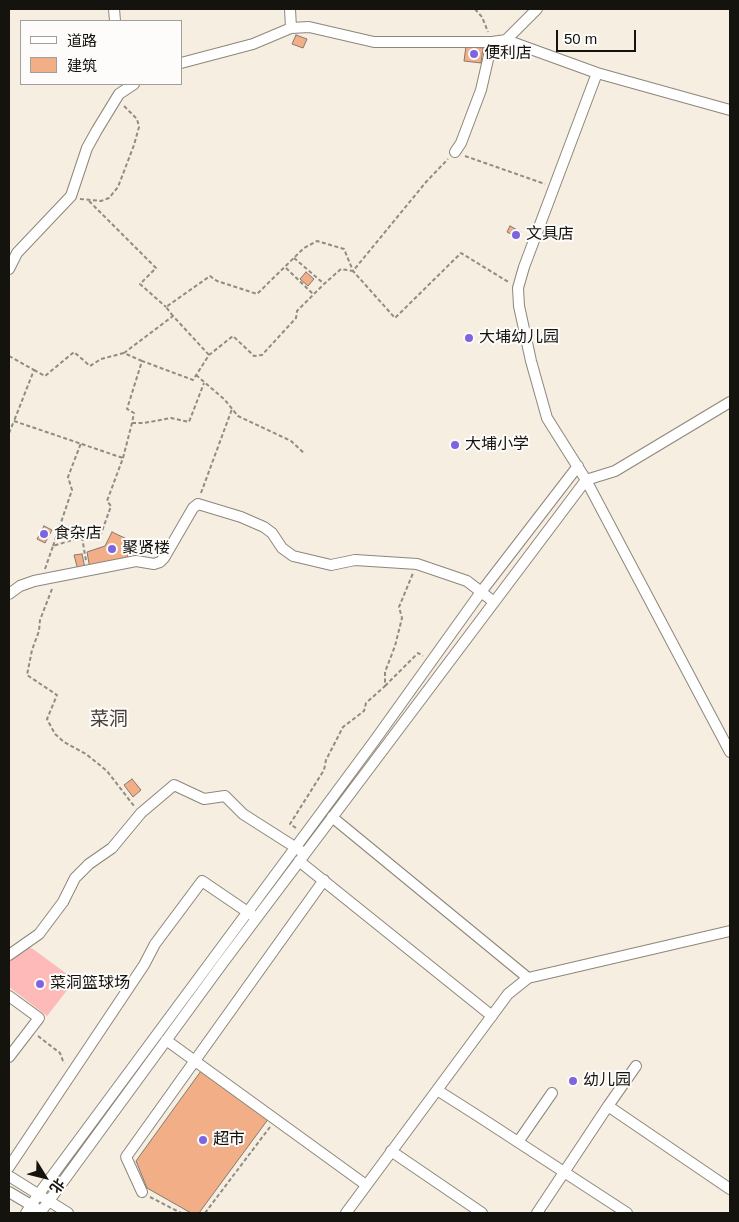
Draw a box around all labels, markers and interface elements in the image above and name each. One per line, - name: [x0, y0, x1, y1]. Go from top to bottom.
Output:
- legend: [20, 20, 182, 85]
- scale bar: [559, 20, 639, 52]
- text: 50 m: [564, 30, 597, 47]
- text: 道路: [67, 32, 97, 49]
- place label: 便利店: [484, 44, 532, 64]
- marker: 便利店: [468, 48, 480, 60]
- text: 建筑: [67, 57, 97, 74]
- place label: 文具店: [526, 225, 574, 245]
- marker: 文具店: [510, 229, 522, 241]
- place label: 大埔幼儿园: [479, 328, 559, 348]
- marker: 大埔幼儿园: [463, 332, 475, 344]
- place label: 大埔小学: [465, 435, 529, 455]
- marker: 大埔小学: [449, 439, 461, 451]
- place label: 食杂店: [54, 524, 102, 544]
- marker: 食杂店: [38, 528, 50, 540]
- place label: 聚贤楼: [122, 539, 170, 559]
- marker: 聚贤楼: [106, 543, 118, 555]
- district label: 菜洞: [90, 709, 128, 731]
- place label: 菜洞篮球场: [50, 974, 130, 994]
- marker: 菜洞篮球场: [34, 978, 46, 990]
- place label: 幼儿园: [583, 1071, 631, 1091]
- marker: 幼儿园: [567, 1075, 579, 1087]
- place label: 超市: [213, 1130, 245, 1150]
- marker: 超市: [197, 1134, 209, 1146]
- north arrow: [20, 1152, 70, 1202]
- text: 北: [47, 1175, 68, 1196]

